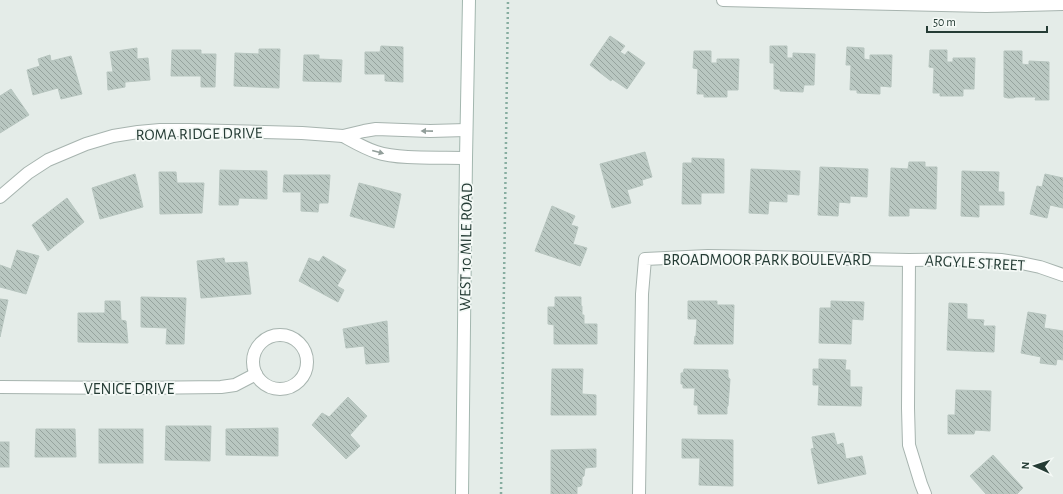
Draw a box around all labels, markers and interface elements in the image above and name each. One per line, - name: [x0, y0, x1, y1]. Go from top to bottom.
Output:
- scale bar: [927, 8, 1047, 34]
- text: 50 m: [933, 16, 956, 28]
- street label: ROMA RIDGE DRIVE: [135, 125, 263, 143]
- one-way arrow: [420, 128, 433, 134]
- one-way arrow: [372, 149, 385, 155]
- street label: WEST 10 MILE ROAD: [457, 183, 475, 311]
- street label: BROADMOOR PARK BOULEVARD: [663, 252, 871, 268]
- street label: ARGYLE STREET: [924, 252, 1026, 274]
- street label: VENICE DRIVE: [84, 381, 174, 397]
- north arrow: [1015, 446, 1055, 486]
- text: N: [1020, 461, 1031, 470]

